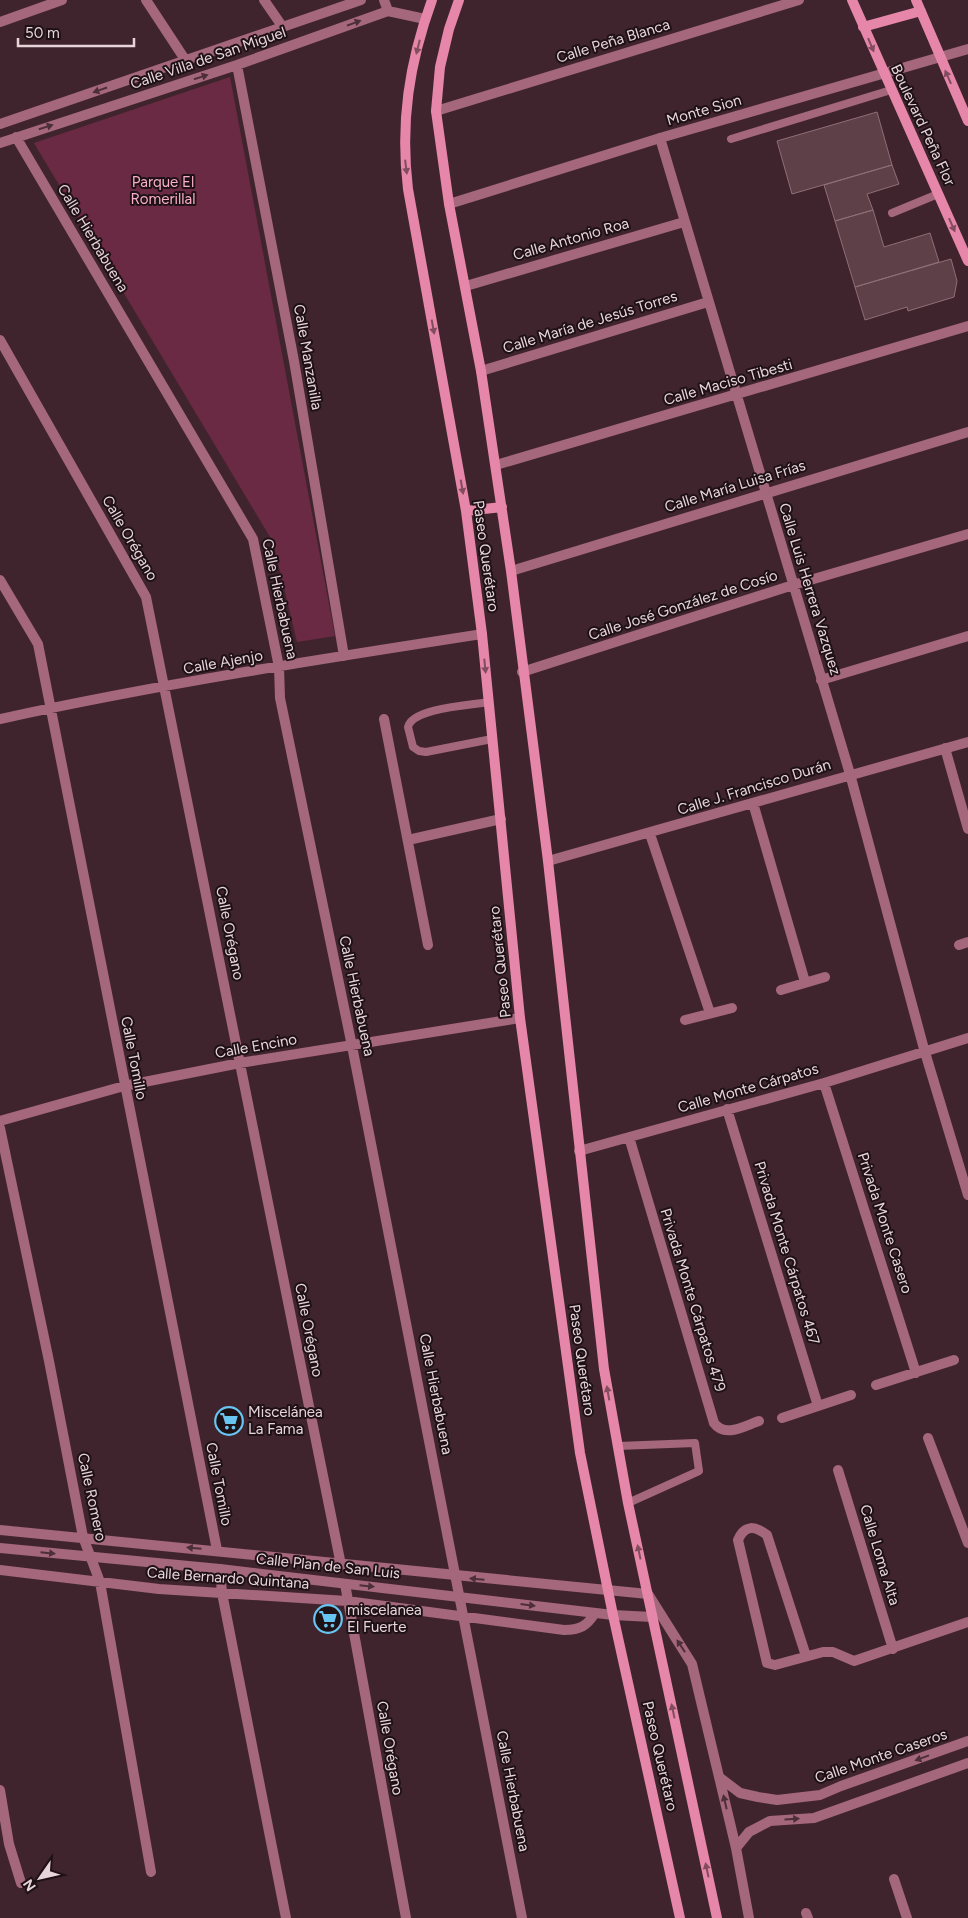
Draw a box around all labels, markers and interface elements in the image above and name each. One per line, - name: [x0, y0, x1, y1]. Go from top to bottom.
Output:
- scale bar: [18, 15, 134, 47]
- street label: Calle Peña Blanca: [554, 15, 672, 67]
- one-way arrow: [347, 19, 362, 27]
- street label: Calle Villa de San Miguel: [128, 23, 288, 93]
- text: 50 m: [25, 24, 60, 42]
- one-way arrow: [867, 38, 875, 53]
- one-way arrow: [414, 39, 422, 54]
- street label: Boulevard Peña Flor: [887, 61, 959, 189]
- one-way arrow: [944, 70, 952, 84]
- one-way arrow: [193, 72, 208, 80]
- one-way arrow: [92, 86, 107, 94]
- street label: Monte Sion: [664, 91, 744, 129]
- one-way arrow: [39, 123, 54, 131]
- one-way arrow: [402, 160, 410, 176]
- park label: Parque El Romerillal: [130, 173, 196, 208]
- street label: Calle Hierbabuena: [54, 181, 132, 295]
- street label: Calle Antonio Roa: [511, 214, 631, 264]
- one-way arrow: [949, 218, 957, 232]
- street label: Calle María de Jesús Torres: [501, 287, 679, 357]
- street label: Calle Manzanilla: [290, 303, 326, 411]
- one-way arrow: [430, 320, 438, 336]
- street label: Calle Maciso Tibesti: [662, 355, 794, 409]
- street label: Calle María Luisa Frías: [662, 456, 808, 516]
- one-way arrow: [458, 480, 466, 496]
- street label: Calle Orégano: [98, 492, 162, 584]
- street label: Paseo Querétaro: [469, 499, 503, 613]
- street label: Calle Luis Herrera Vazquez: [775, 501, 845, 677]
- street label: Calle Hierbabuena: [258, 537, 302, 661]
- street label: Calle José González de Cosío: [586, 566, 780, 644]
- street label: Calle Ajenjo: [182, 646, 264, 678]
- one-way arrow: [481, 658, 489, 674]
- street label: Calle J. Francisco Durán: [675, 755, 833, 819]
- street label: Calle Orégano: [212, 884, 248, 982]
- street label: Paseo Querétaro: [485, 905, 515, 1019]
- street label: Calle Hierbabuena: [335, 934, 379, 1058]
- street label: Calle Tomillo: [117, 1015, 151, 1102]
- street label: Calle Encino: [214, 1030, 299, 1062]
- street label: Calle Monte Cárpatos: [676, 1059, 820, 1117]
- street label: Privada Monte Casero: [854, 1150, 916, 1296]
- street label: Privada Monte Cárpatos 467: [750, 1159, 824, 1347]
- street label: Privada Monte Cárpatos 479: [656, 1206, 730, 1394]
- street label: Calle Orégano: [291, 1281, 327, 1379]
- street label: Paseo Querétaro: [565, 1303, 599, 1417]
- street label: Calle Hierbabuena: [415, 1332, 457, 1456]
- one-way arrow: [604, 1384, 612, 1400]
- place label: Miscelánea La Fama: [248, 1403, 323, 1438]
- supermarket icon: Miscelánea La Fama: [214, 1406, 244, 1436]
- street label: Calle Tomillo: [202, 1441, 236, 1528]
- street label: Calle Romero: [74, 1451, 110, 1543]
- street label: Calle Loma Alta: [856, 1502, 904, 1608]
- one-way arrow: [186, 1544, 202, 1552]
- one-way arrow: [635, 1545, 643, 1560]
- one-way arrow: [41, 1549, 57, 1557]
- street label: Calle Plan de San Luis: [255, 1549, 401, 1583]
- street label: Calle Bernardo Quintana: [146, 1563, 310, 1593]
- one-way arrow: [469, 1574, 485, 1582]
- one-way arrow: [359, 1582, 375, 1590]
- place label: miscelanea El Fuerte: [347, 1601, 422, 1636]
- one-way arrow: [520, 1601, 536, 1609]
- supermarket icon: miscelanea El Fuerte: [313, 1604, 343, 1634]
- one-way arrow: [677, 1640, 686, 1653]
- street label: Calle Orégano: [373, 1699, 407, 1797]
- street label: Paseo Querétaro: [639, 1699, 681, 1813]
- one-way arrow: [668, 1703, 676, 1719]
- street label: Calle Monte Caseros: [813, 1725, 949, 1787]
- street label: Calle Hierbabuena: [492, 1729, 534, 1853]
- one-way arrow: [914, 1754, 929, 1762]
- one-way arrow: [721, 1794, 729, 1809]
- one-way arrow: [784, 1815, 800, 1823]
- north arrow: [15, 1853, 65, 1903]
- one-way arrow: [702, 1862, 710, 1878]
- text: N: [20, 1876, 40, 1894]

